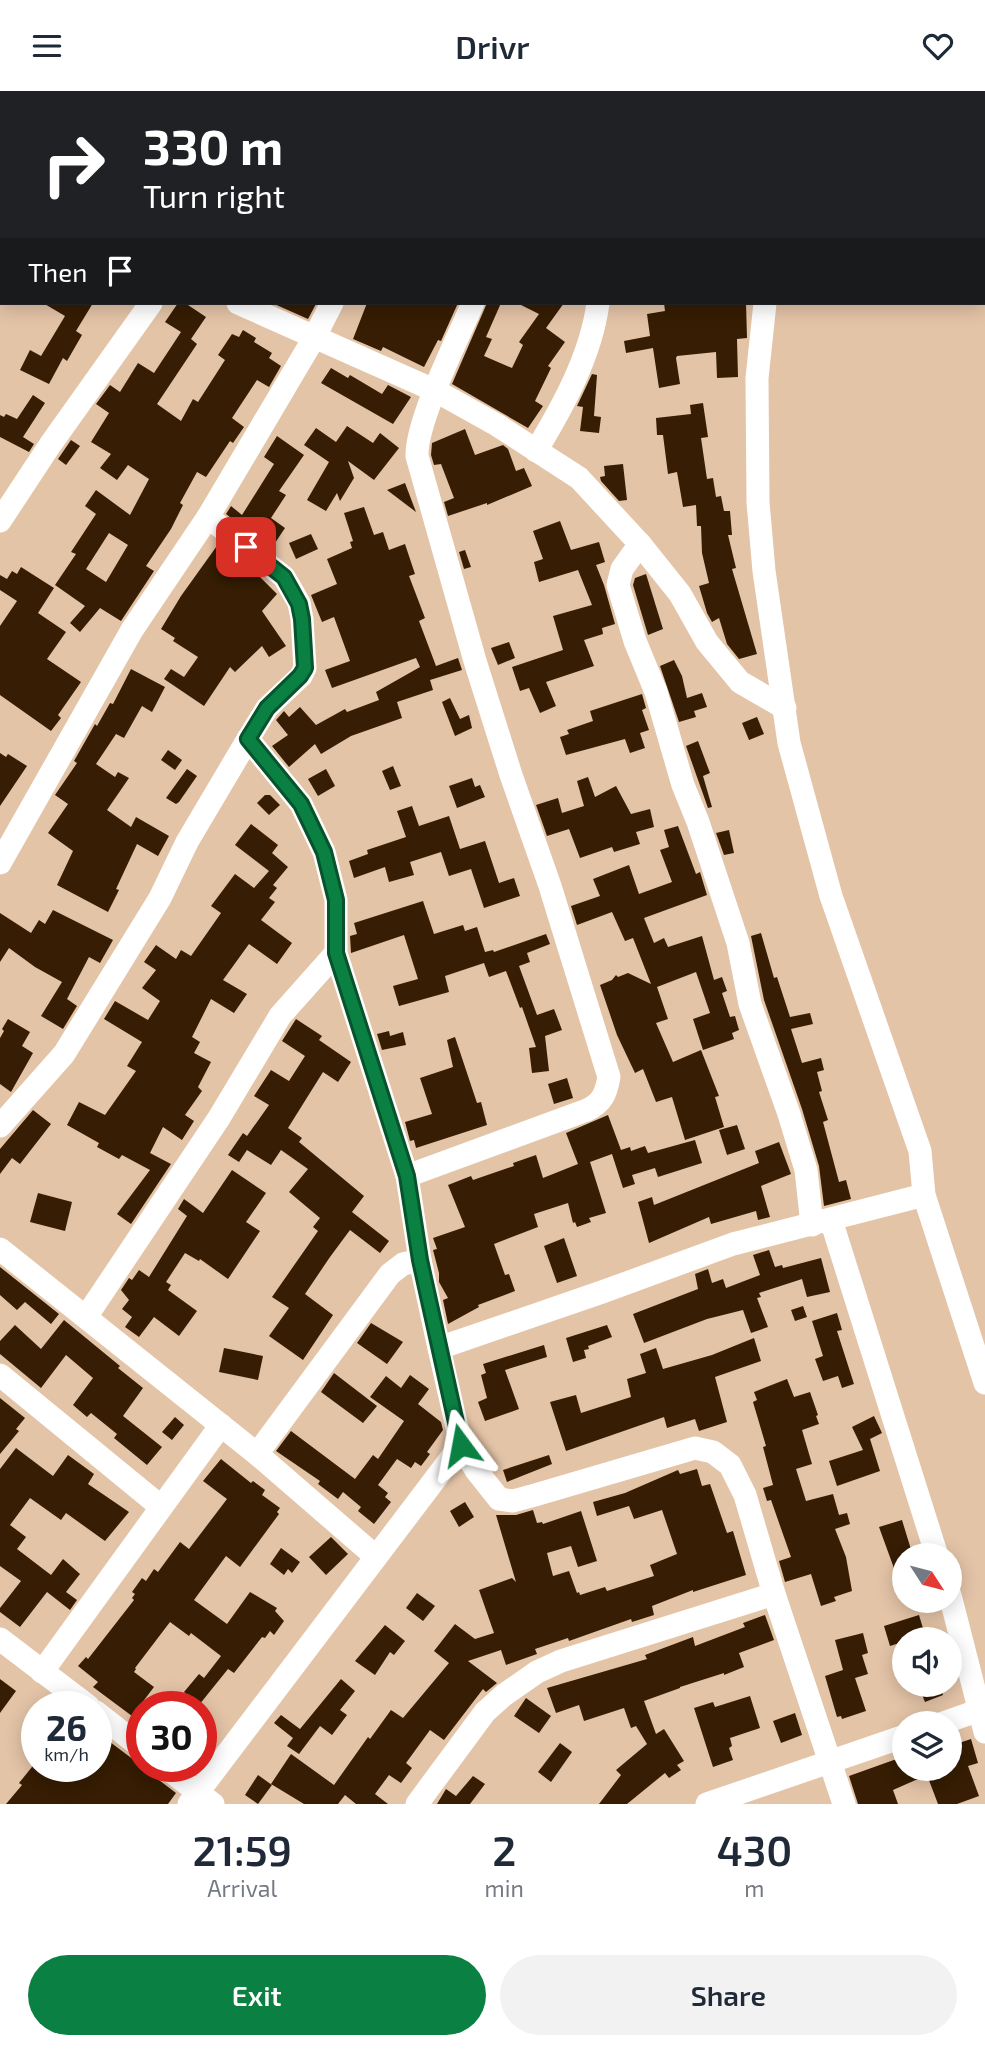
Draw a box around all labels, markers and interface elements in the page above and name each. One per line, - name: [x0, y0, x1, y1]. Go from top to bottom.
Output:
- icon: menu: [28, 27, 66, 65]
- text: Drivr: [455, 27, 530, 65]
- icon: heart: [919, 27, 957, 65]
- text: 330 m: [143, 116, 283, 175]
- icon: right: [28, 119, 119, 210]
- text: Turn right: [143, 176, 285, 214]
- icon: arrive: [101, 252, 139, 290]
- text: Then: [28, 256, 87, 287]
- pin: [216, 517, 276, 577]
- icon: arrive: [227, 528, 265, 566]
- position arrow: [424, 1408, 498, 1482]
- north arrow: [892, 1543, 962, 1613]
- map controls: [892, 1543, 962, 1781]
- button: sound: [892, 1627, 962, 1697]
- speed limit sign: 30: [126, 1691, 217, 1782]
- text: 26: [46, 1706, 87, 1748]
- button: layers: [892, 1711, 962, 1781]
- text: km/h: [44, 1743, 89, 1765]
- text: 21:59: [193, 1824, 292, 1874]
- text: 2: [492, 1824, 516, 1874]
- text: 430: [716, 1824, 792, 1874]
- text: Arrival: [207, 1874, 277, 1902]
- text: min: [485, 1874, 524, 1902]
- text: m: [744, 1874, 764, 1902]
- button: Exit: [28, 1955, 486, 2035]
- button: Share: [500, 1955, 957, 2035]

